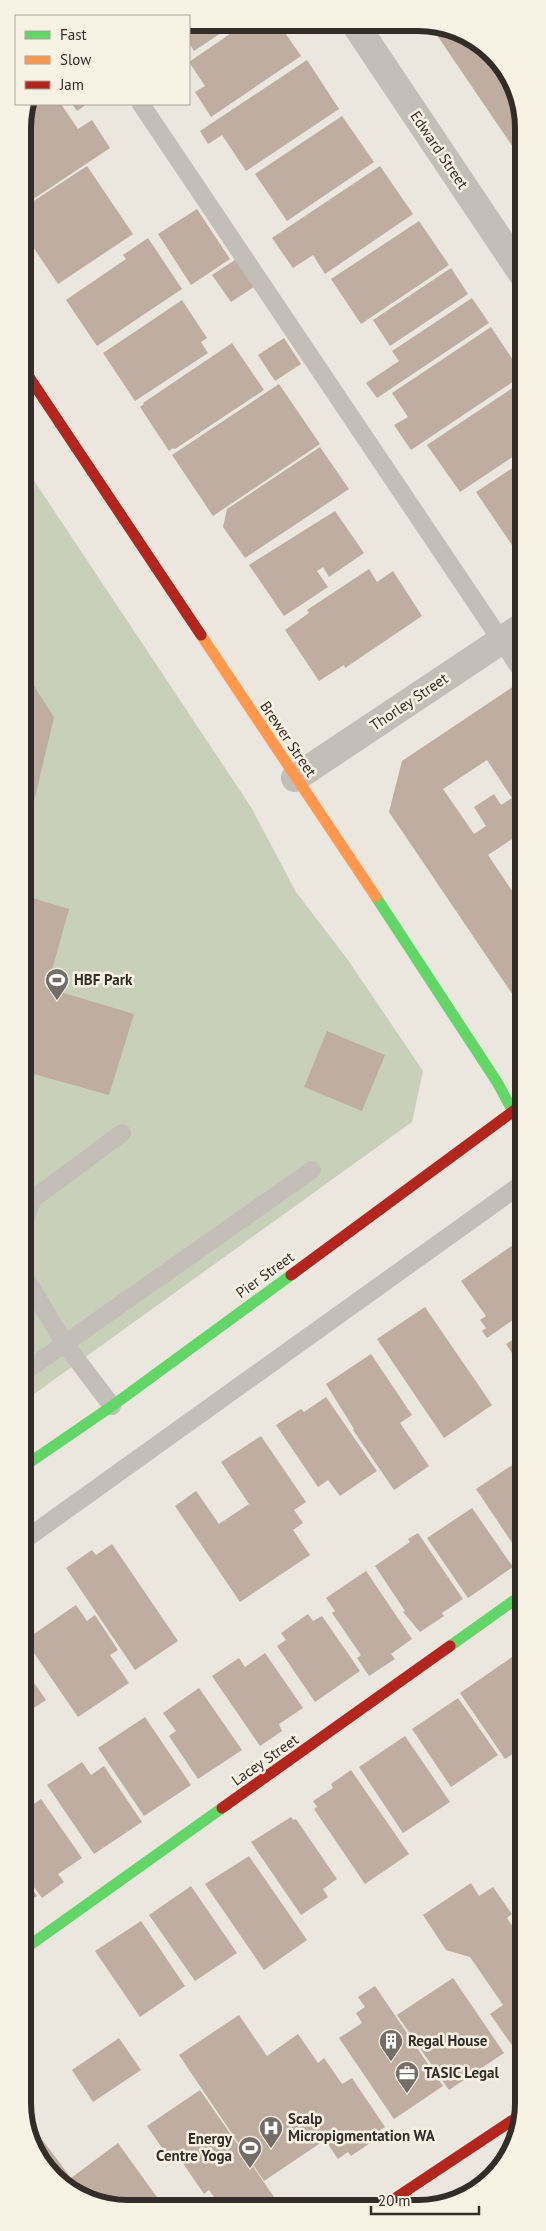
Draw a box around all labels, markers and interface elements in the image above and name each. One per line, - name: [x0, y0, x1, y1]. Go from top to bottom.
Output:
- legend: [15, 15, 190, 105]
- text: Fast: [60, 25, 87, 44]
- text: Slow: [60, 50, 91, 69]
- text: Jam: [59, 75, 84, 94]
- street label: Edward Street: [406, 107, 472, 192]
- street label: Thorley Street: [366, 669, 451, 735]
- street label: Brewer Street: [256, 697, 321, 780]
- sports icon: HBF Park: [44, 967, 70, 1001]
- place label: HBF Park: [74, 970, 133, 989]
- street label: Pier Street: [232, 1247, 298, 1302]
- street label: Lacey Street: [228, 1730, 302, 1790]
- building icon: Regal House: [378, 2028, 404, 2062]
- place label: Regal House: [408, 2031, 488, 2050]
- office icon: TASIC Legal: [394, 2060, 420, 2094]
- place label: TASIC Legal: [424, 2063, 499, 2082]
- place label: Scalp Micropigmentation WA: [288, 2109, 436, 2145]
- hospital icon: Scalp Micropigmentation WA: [258, 2115, 284, 2149]
- place label: Energy Centre Yoga: [156, 2129, 233, 2165]
- sports icon: Energy Centre Yoga: [237, 2135, 263, 2169]
- scale bar: [371, 2184, 478, 2216]
- text: 20 m: [378, 2191, 411, 2210]

